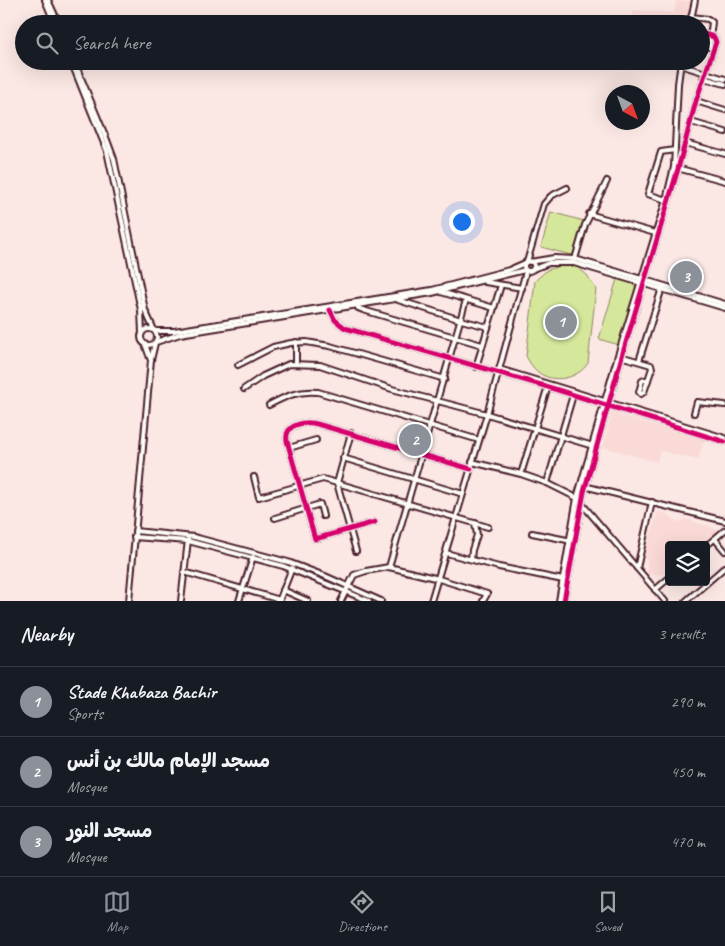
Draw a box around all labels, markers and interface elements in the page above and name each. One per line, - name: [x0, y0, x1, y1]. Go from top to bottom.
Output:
- search box: [15, 15, 710, 70]
- icon: search: [33, 29, 61, 57]
- text: Search here: [73, 31, 150, 55]
- north arrow: [605, 85, 650, 130]
- your location: [449, 209, 475, 235]
- pin: 3: [670, 258, 702, 296]
- pin: 1: [545, 303, 577, 341]
- pin: 2: [399, 421, 431, 459]
- map controls: [665, 541, 710, 586]
- button: layers: [665, 541, 710, 586]
- text: Nearby: [20, 621, 73, 647]
- text: 3 results: [658, 624, 705, 644]
- text: Stade Khabaza Bachir: [67, 680, 216, 704]
- text: 1: [32, 692, 40, 712]
- text: 290 m: [671, 692, 705, 712]
- text: Sports: [67, 704, 103, 724]
- text: مسجد الإمام مالك بن أنس: [67, 749, 270, 773]
- text: 2: [32, 762, 40, 782]
- text: 450 m: [671, 762, 705, 782]
- text: Mosque: [67, 777, 107, 797]
- text: مسجد النور: [67, 819, 152, 843]
- text: 3: [32, 832, 40, 852]
- text: 470 m: [671, 832, 705, 852]
- text: Mosque: [67, 847, 107, 867]
- tab: Map: [103, 888, 131, 935]
- tab: Directions: [338, 888, 387, 935]
- tab: Saved: [594, 888, 622, 935]

